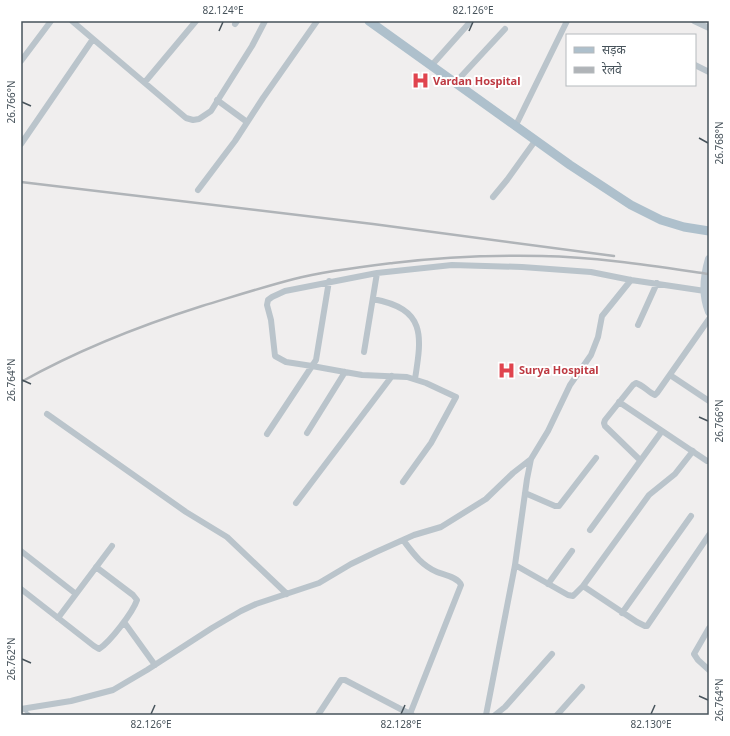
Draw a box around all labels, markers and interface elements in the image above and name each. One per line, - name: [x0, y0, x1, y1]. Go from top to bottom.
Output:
- text: 82.124°E: [202, 3, 244, 17]
- text: 82.126°E: [452, 3, 494, 17]
- legend: [566, 34, 696, 86]
- text: सड़क: [602, 41, 627, 58]
- text: रेलवे: [602, 61, 622, 78]
- hospital icon: Vardan Hospital: [410, 71, 430, 91]
- place label: Vardan Hospital: [433, 73, 520, 88]
- text: 26.766°N: [4, 80, 18, 124]
- text: 26.768°N: [712, 121, 726, 165]
- text: 26.764°N: [4, 358, 18, 402]
- hospital icon: Surya Hospital: [496, 360, 516, 380]
- place label: Surya Hospital: [519, 362, 599, 377]
- text: 26.766°N: [712, 399, 726, 443]
- text: 26.762°N: [4, 637, 18, 681]
- text: 26.764°N: [712, 678, 726, 722]
- text: 82.126°E: [130, 717, 172, 731]
- text: 82.128°E: [380, 717, 422, 731]
- text: 82.130°E: [630, 717, 672, 731]

